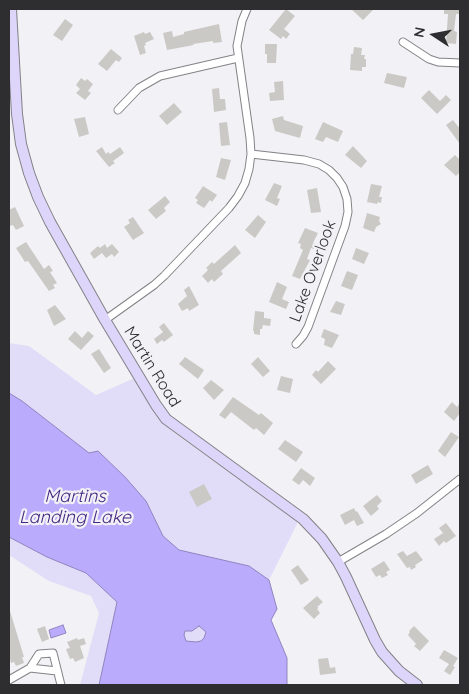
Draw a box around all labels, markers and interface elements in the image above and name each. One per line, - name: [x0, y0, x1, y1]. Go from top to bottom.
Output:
- north arrow: [409, 10, 459, 60]
- text: N: [409, 25, 429, 39]
- street label: Lake Overlook: [286, 217, 340, 325]
- street label: Martin Road: [120, 323, 184, 411]
- water label: Martins Landing Lake: [19, 486, 131, 528]

